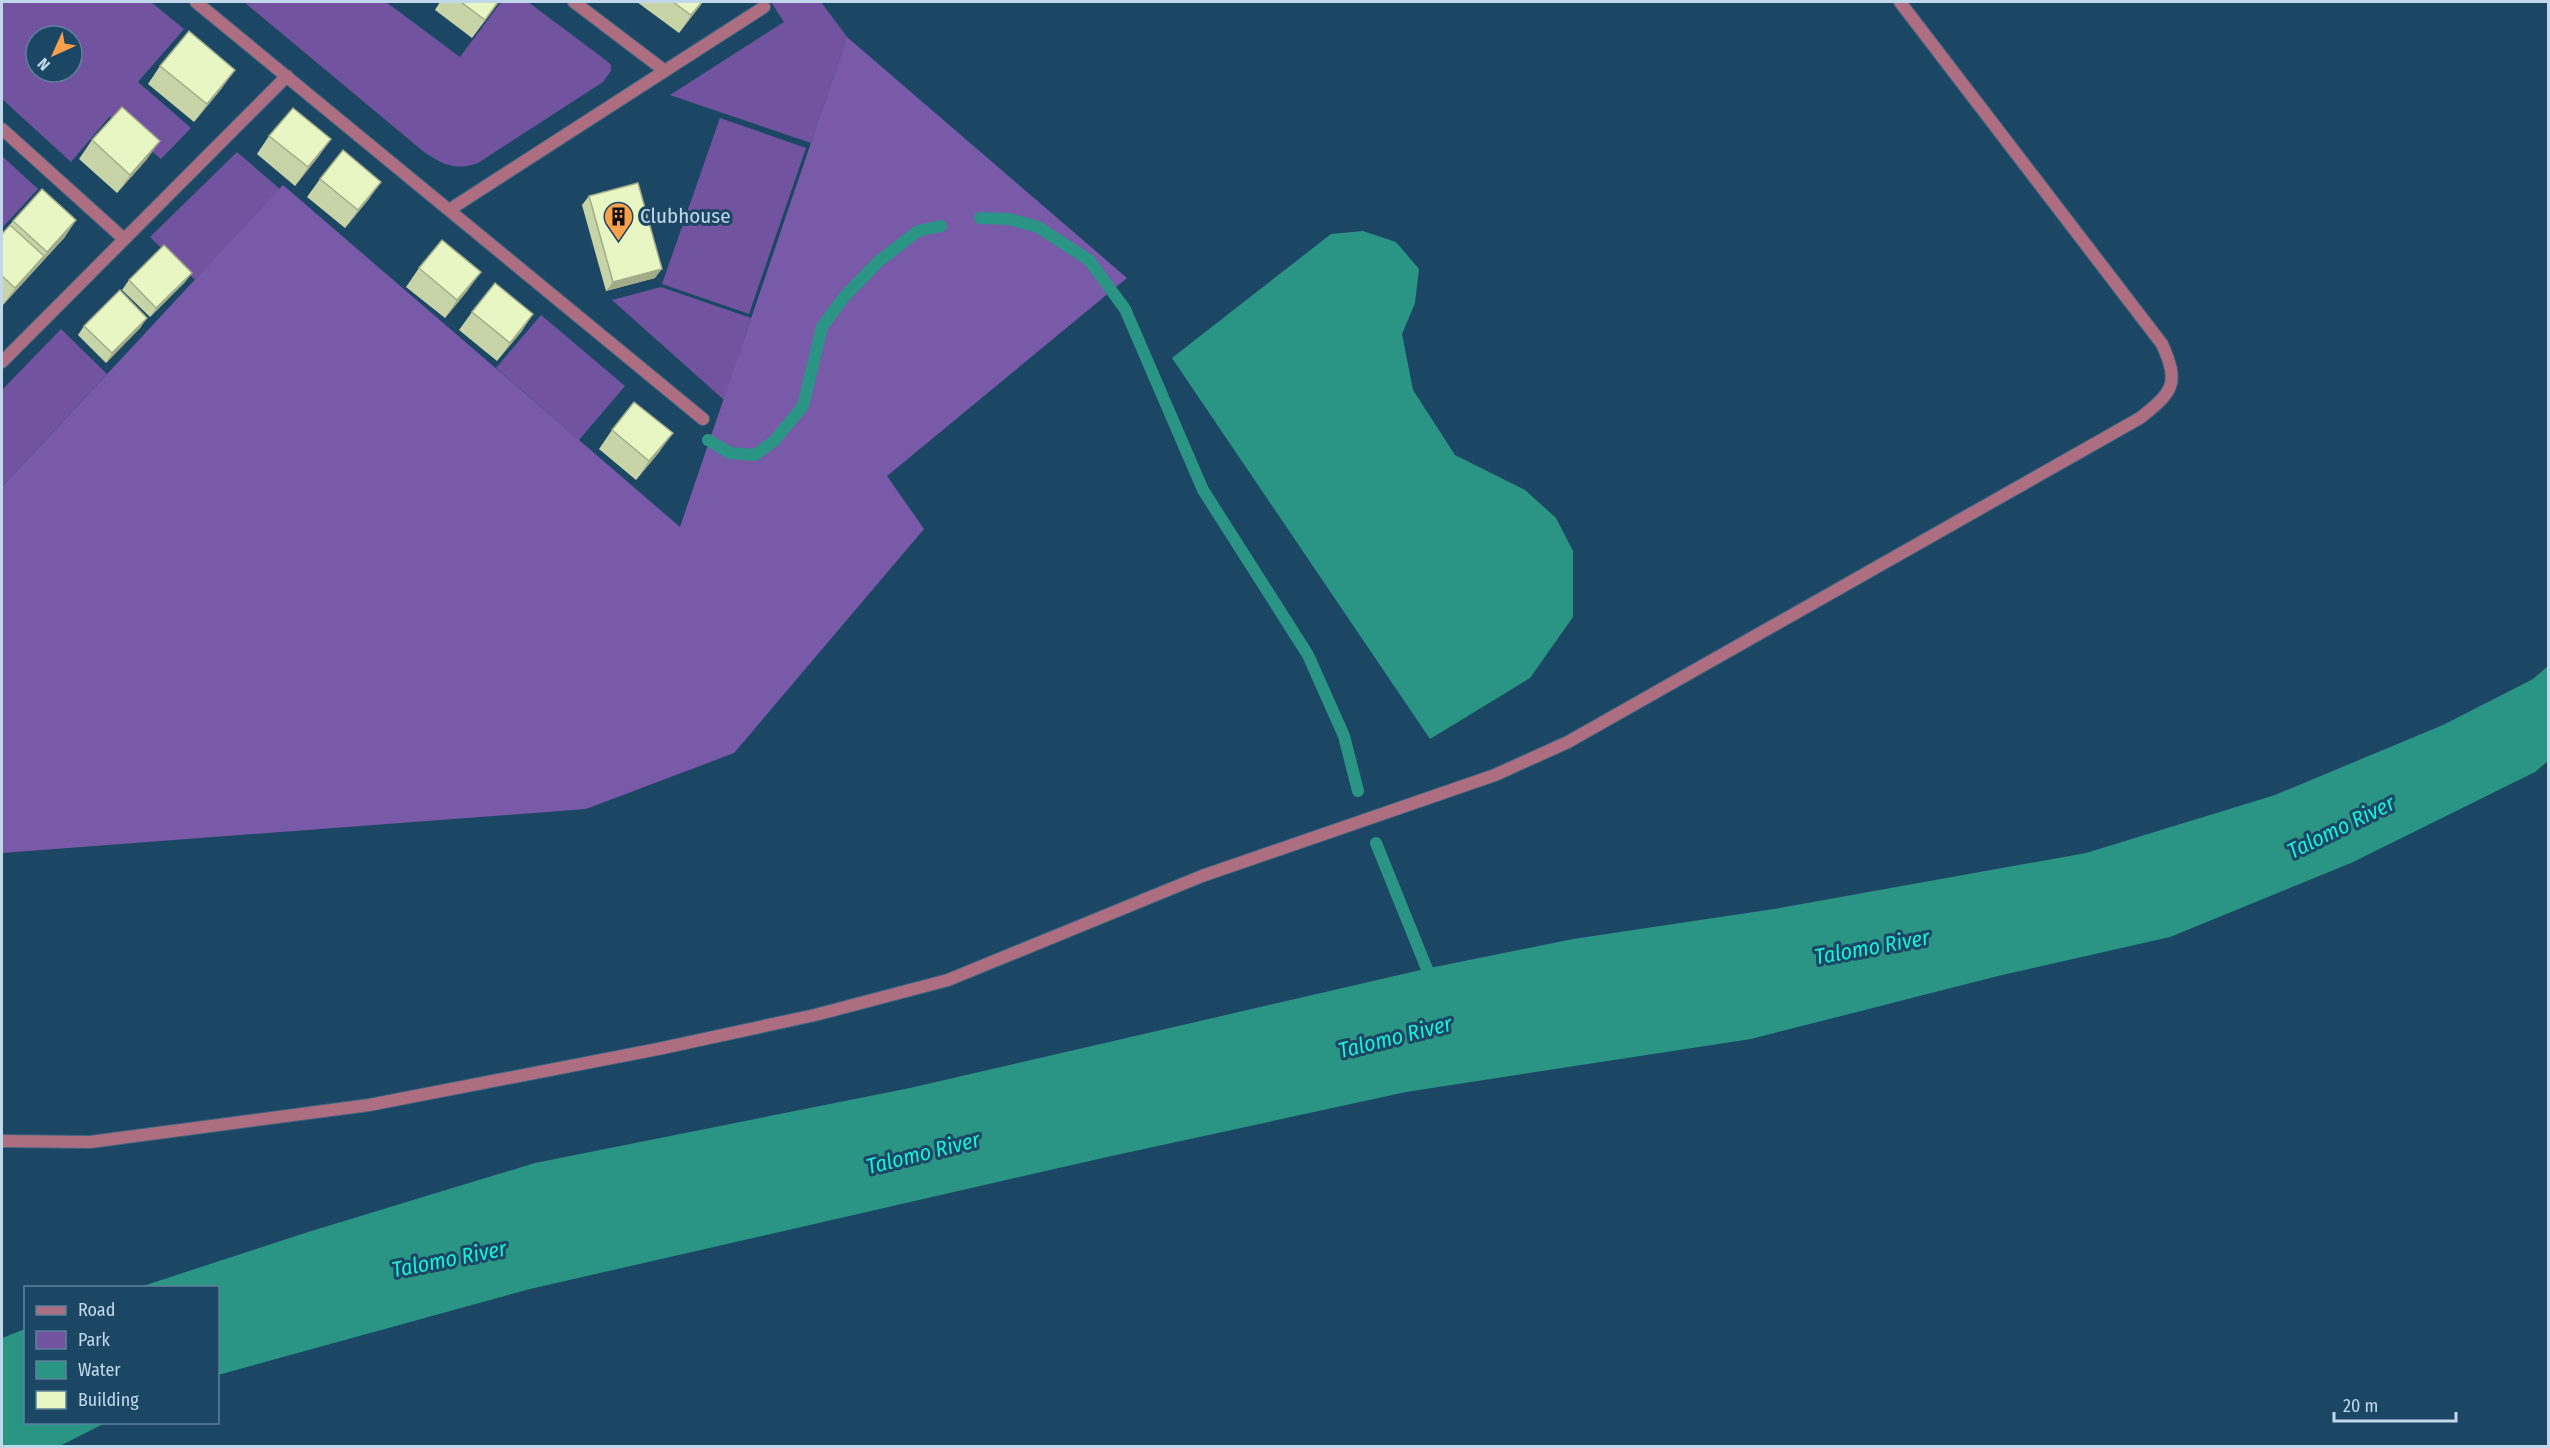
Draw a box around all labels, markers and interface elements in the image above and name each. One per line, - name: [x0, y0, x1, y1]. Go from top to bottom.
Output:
- north arrow: [24, 24, 84, 84]
- text: N: [34, 54, 54, 74]
- building icon: Clubhouse: [603, 200, 635, 242]
- place label: Clubhouse: [640, 203, 731, 229]
- water label: Talomo River: [2283, 789, 2400, 865]
- water label: Talomo River: [1812, 923, 1933, 970]
- water label: Talomo River: [1335, 1010, 1456, 1064]
- water label: Talomo River: [863, 1126, 984, 1180]
- water label: Talomo River: [389, 1234, 510, 1283]
- legend: [24, 1286, 219, 1424]
- text: Road: [78, 1299, 115, 1321]
- text: Park: [78, 1329, 111, 1351]
- text: Water: [78, 1359, 121, 1381]
- scale bar: [2334, 1385, 2456, 1423]
- text: Building: [78, 1389, 139, 1411]
- text: 20 m: [2343, 1395, 2378, 1417]

